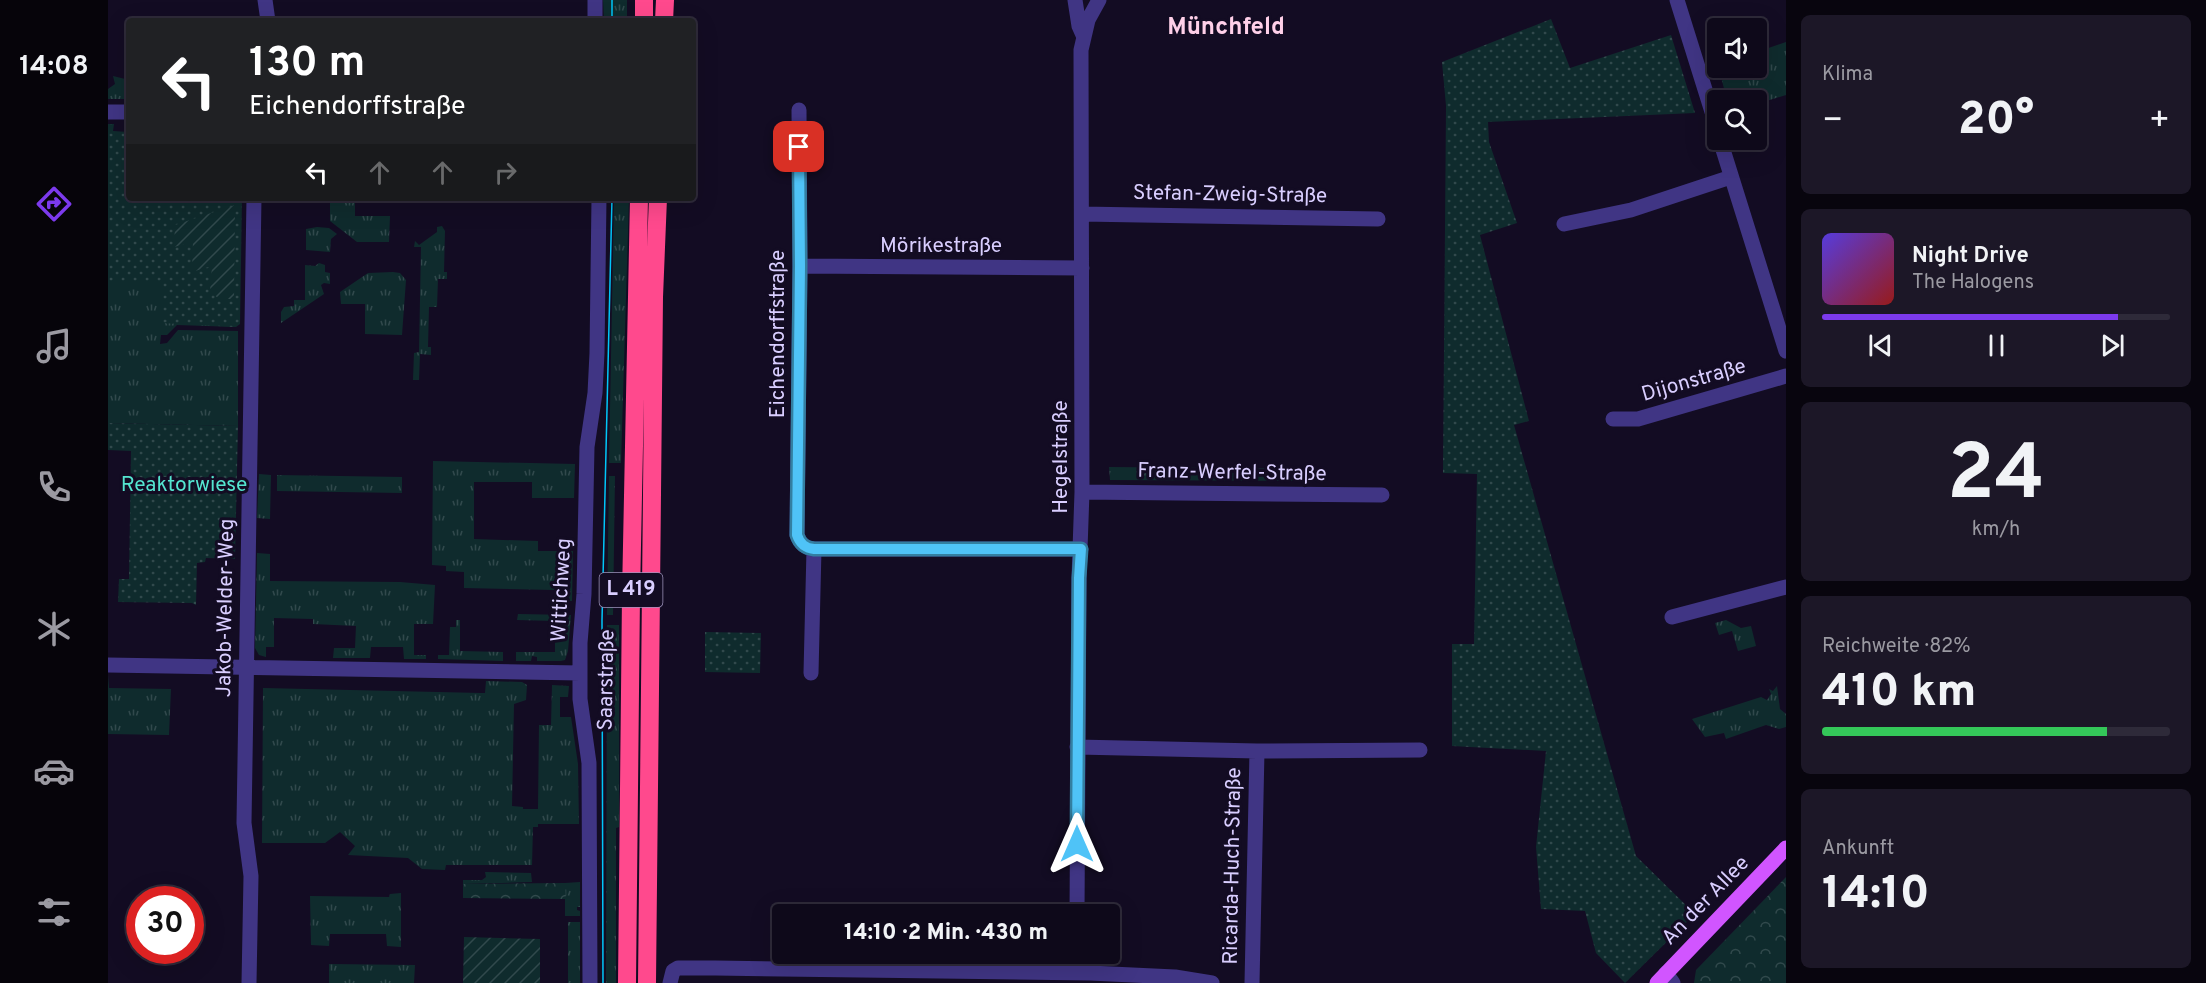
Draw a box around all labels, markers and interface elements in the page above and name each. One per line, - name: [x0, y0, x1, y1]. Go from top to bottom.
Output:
- district label: Münchfeld: [1167, 13, 1285, 43]
- map controls: [1707, 18, 1767, 150]
- button: sound: [1707, 18, 1767, 78]
- text: 130 m: [249, 38, 365, 91]
- icon: left: [150, 42, 228, 120]
- text: 14:08: [19, 50, 89, 84]
- text: Klima: [1822, 62, 1873, 88]
- text: Eichendorffstraße: [249, 90, 465, 124]
- button: search: [1707, 90, 1767, 150]
- text: 20°: [1958, 93, 2034, 150]
- text: −: [1822, 101, 1843, 143]
- text: +: [2149, 101, 2170, 143]
- pin: [773, 121, 824, 172]
- icon: arrive: [782, 130, 815, 163]
- icon: left: [300, 156, 333, 189]
- icon: ahead: [363, 156, 396, 189]
- icon: ahead: [426, 156, 459, 189]
- icon: right: [489, 156, 522, 189]
- street label: Stefan-Zweig-Straße: [1133, 180, 1327, 210]
- icon: directions: [33, 183, 75, 225]
- street label: Mörikestraße: [880, 233, 1002, 260]
- text: Night Drive: [1912, 243, 2029, 270]
- street label: Eichendorffstraße: [765, 250, 792, 418]
- text: The Halogens: [1912, 270, 2034, 296]
- icon: music: [33, 325, 75, 367]
- icon: previous: [1864, 329, 1897, 362]
- icon: pause: [1980, 329, 2013, 362]
- icon: next: [2096, 329, 2129, 362]
- street label: Dijonstraße: [1639, 353, 1749, 409]
- street label: Hegelstraße: [1048, 400, 1075, 514]
- text: 24: [1947, 428, 2045, 527]
- street label: Franz-Werfel-Straße: [1137, 458, 1327, 488]
- icon: phone: [33, 466, 75, 508]
- park label: Reaktorwiese: [121, 472, 247, 499]
- text: km/h: [1972, 517, 2020, 543]
- street label: Jakob-Welder-Weg: [211, 518, 241, 698]
- street label: Wittichweg: [546, 537, 578, 643]
- road number: L 419: [600, 573, 662, 607]
- icon: climate: [33, 608, 75, 650]
- street label: Saarstraße: [593, 629, 621, 731]
- text: Reichweite · 82%: [1822, 634, 1971, 660]
- text: 410 km: [1822, 665, 1976, 722]
- icon: car: [33, 750, 75, 792]
- street label: Ricarda-Huch-Straße: [1218, 767, 1248, 965]
- position arrow: [1045, 812, 1109, 876]
- text: Ankunft: [1822, 836, 1894, 862]
- street label: An der Allee: [1656, 850, 1756, 952]
- text: 14:10: [1822, 867, 1929, 924]
- speed limit sign: 30: [126, 886, 204, 964]
- icon: filters: [33, 891, 75, 933]
- text: 14:10 · 2 Min. · 430 m: [844, 920, 1048, 947]

